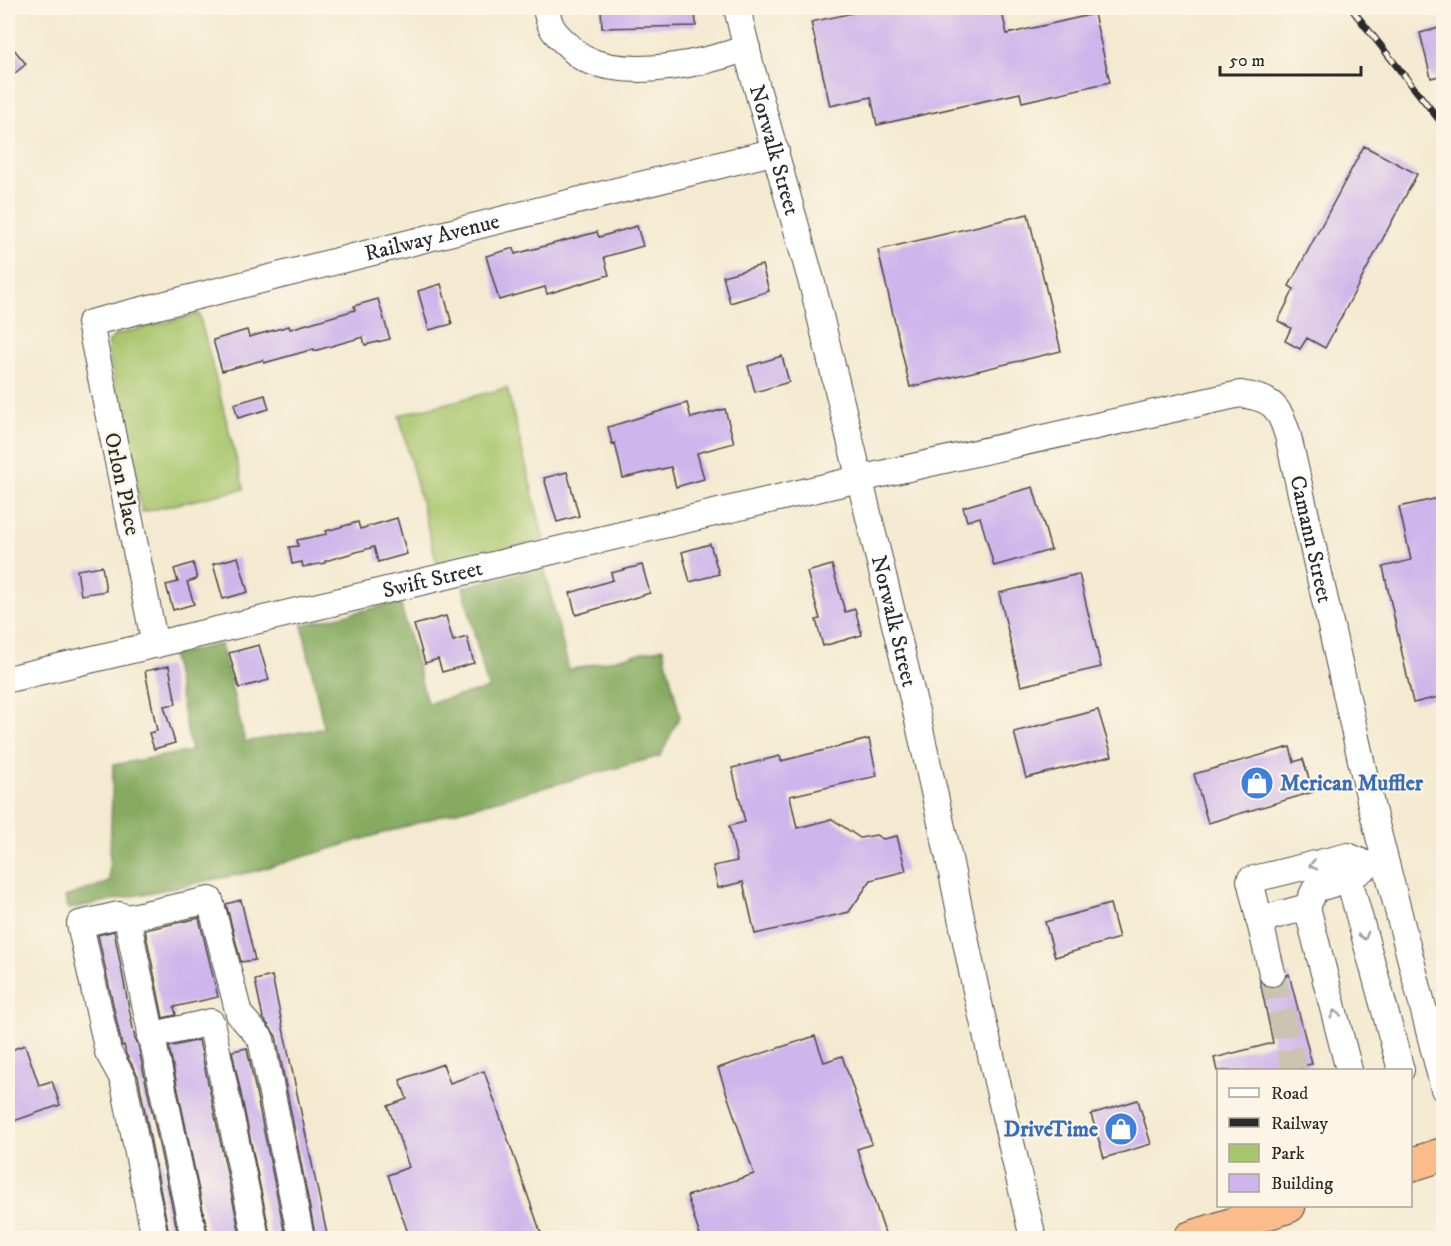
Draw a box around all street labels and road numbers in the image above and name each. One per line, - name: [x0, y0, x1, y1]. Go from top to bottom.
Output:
- street label: Norwalk Street: [743, 82, 806, 218]
- street label: Railway Avenue: [362, 207, 502, 267]
- street label: Orlon Place: [98, 430, 146, 538]
- street label: Camann Street: [1284, 473, 1339, 605]
- street label: Norwalk Street: [865, 553, 923, 690]
- street label: Swift Street: [380, 554, 485, 604]

